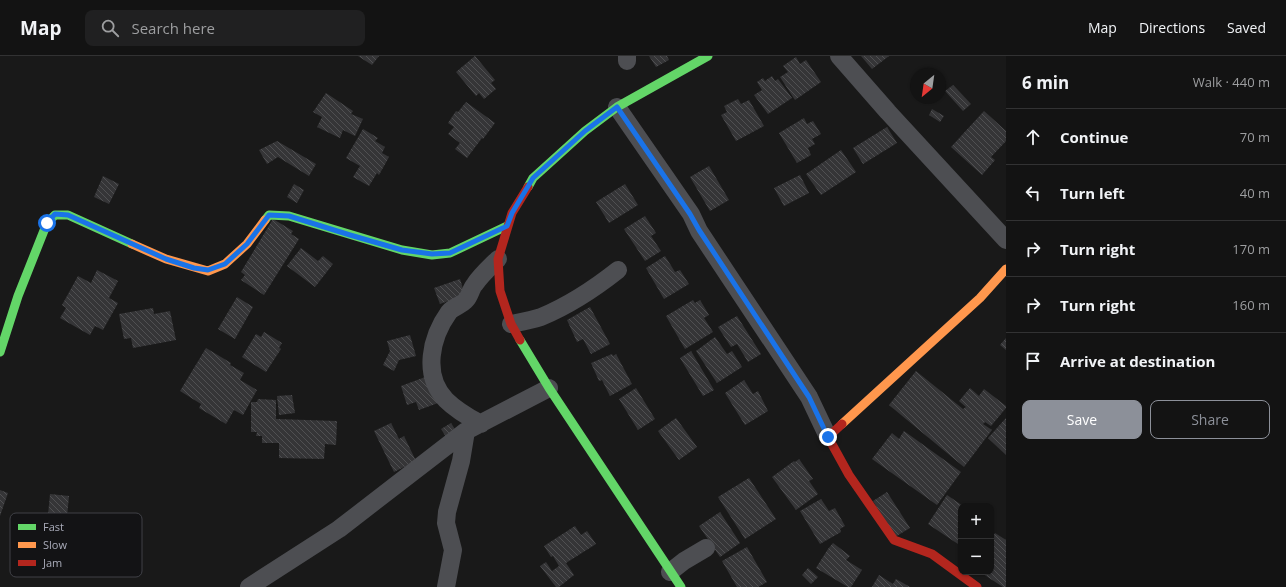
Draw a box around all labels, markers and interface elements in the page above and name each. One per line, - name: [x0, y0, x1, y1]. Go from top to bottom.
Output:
- search box: [85, 10, 365, 46]
- text: Map: [20, 15, 61, 41]
- icon: search: [99, 17, 121, 39]
- text: Search here: [131, 18, 215, 38]
- text: Map: [1088, 18, 1117, 37]
- text: Directions: [1139, 18, 1205, 37]
- text: Saved: [1227, 18, 1266, 37]
- north arrow: [910, 68, 946, 104]
- text: 6 min: [1022, 71, 1069, 94]
- text: Walk · 440 m: [1193, 73, 1270, 91]
- icon: ahead: [1022, 126, 1044, 148]
- text: Continue: [1060, 127, 1128, 147]
- text: 70 m: [1240, 128, 1270, 146]
- icon: left: [1022, 182, 1044, 204]
- text: Turn left: [1060, 183, 1125, 203]
- text: 40 m: [1240, 184, 1270, 202]
- route start: [38, 214, 56, 232]
- icon: right: [1022, 238, 1044, 260]
- text: Turn right: [1060, 239, 1135, 259]
- text: 170 m: [1232, 240, 1270, 258]
- icon: right: [1022, 294, 1044, 316]
- text: Turn right: [1060, 295, 1135, 315]
- text: 160 m: [1232, 296, 1270, 314]
- icon: arrive: [1022, 350, 1044, 372]
- text: Arrive at destination: [1060, 351, 1215, 371]
- button: Save: [1022, 400, 1142, 439]
- button: Share: [1150, 400, 1270, 439]
- route end: [819, 428, 837, 446]
- map controls: [958, 503, 994, 575]
- button: +: [958, 503, 994, 539]
- legend: [10, 513, 142, 577]
- text: Fast: [43, 519, 64, 534]
- text: Slow: [43, 537, 67, 552]
- button: −: [958, 539, 994, 575]
- text: Jam: [42, 555, 62, 570]

